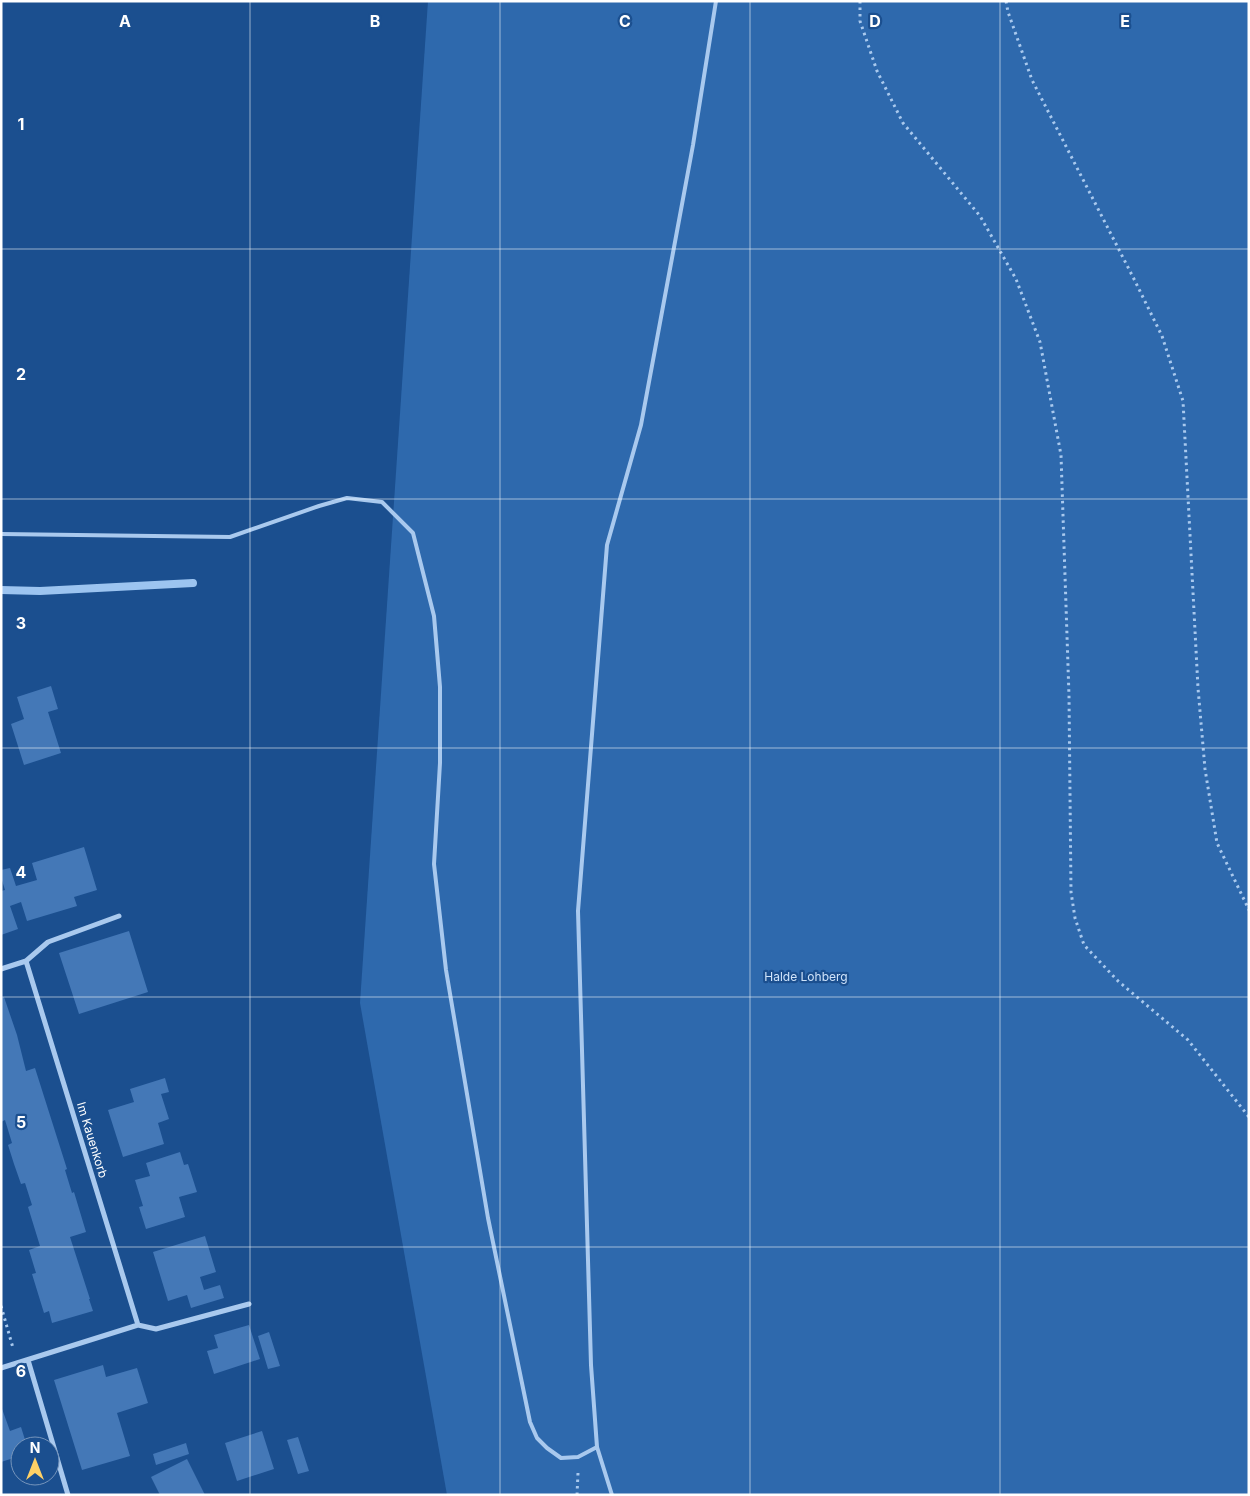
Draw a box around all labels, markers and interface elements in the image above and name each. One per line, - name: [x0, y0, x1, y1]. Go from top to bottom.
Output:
- text: A: [119, 11, 131, 31]
- text: B: [370, 11, 380, 31]
- text: C: [619, 11, 631, 31]
- text: D: [869, 11, 881, 31]
- text: E: [1120, 11, 1130, 31]
- text: 1: [18, 114, 24, 134]
- text: 2: [16, 364, 26, 384]
- text: 3: [16, 613, 26, 633]
- text: 4: [16, 862, 27, 882]
- park label: Halde Lohberg: [764, 969, 848, 984]
- street label: Im Kauenkorb: [74, 1100, 111, 1180]
- text: 5: [16, 1112, 26, 1132]
- text: 6: [16, 1361, 26, 1381]
- north arrow: [10, 1436, 60, 1486]
- text: N: [30, 1439, 40, 1456]

